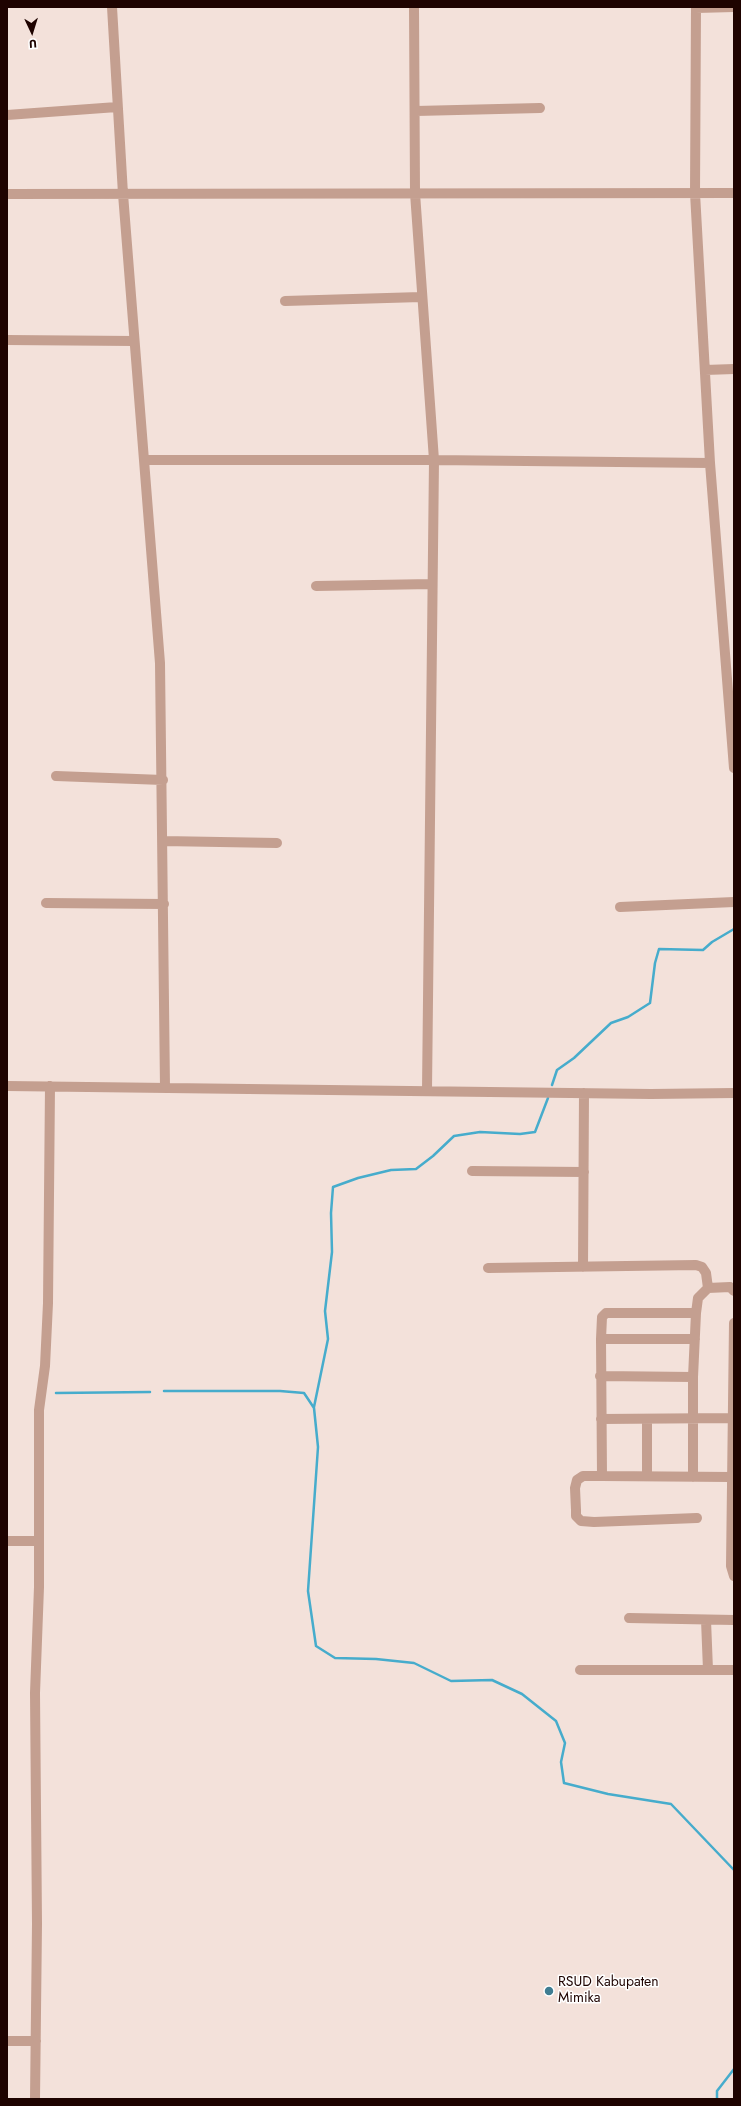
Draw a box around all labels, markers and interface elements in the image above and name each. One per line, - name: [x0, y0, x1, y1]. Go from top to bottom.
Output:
- north arrow: [12, 12, 52, 52]
- text: U: [28, 36, 37, 52]
- place label: RSUD Kabupaten Mimika: [558, 1975, 659, 2008]
- marker: RSUD Kabupaten Mimika: [543, 1985, 555, 1997]

